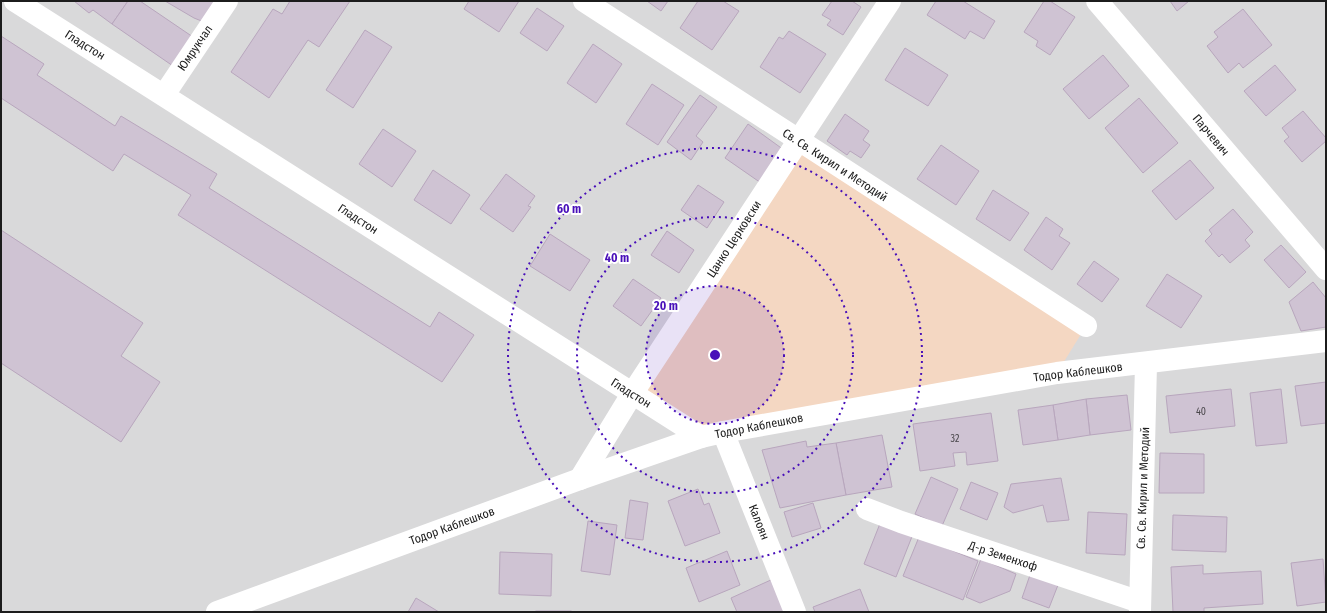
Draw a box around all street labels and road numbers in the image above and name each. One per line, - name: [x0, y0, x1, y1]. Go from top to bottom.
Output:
- street label: Юмрукчал: [175, 22, 215, 74]
- street label: Гладстон: [62, 27, 108, 63]
- street label: Парчевич: [1190, 111, 1232, 159]
- street label: Св. Св. Кирил и Методий: [780, 126, 890, 204]
- street label: Цанко Церковски: [704, 198, 764, 280]
- street label: Гладстон: [335, 201, 381, 237]
- street label: Тодор Каблешков: [1033, 360, 1123, 384]
- street label: Гладстон: [608, 375, 654, 411]
- street label: Тодор Каблешков: [714, 411, 804, 441]
- street label: Св. Св. Кирил и Методий: [1134, 427, 1152, 549]
- street label: Калоян: [746, 502, 772, 542]
- street label: Тодор Каблешков: [408, 504, 496, 548]
- street label: Д-р Земенхоф: [966, 538, 1039, 574]

